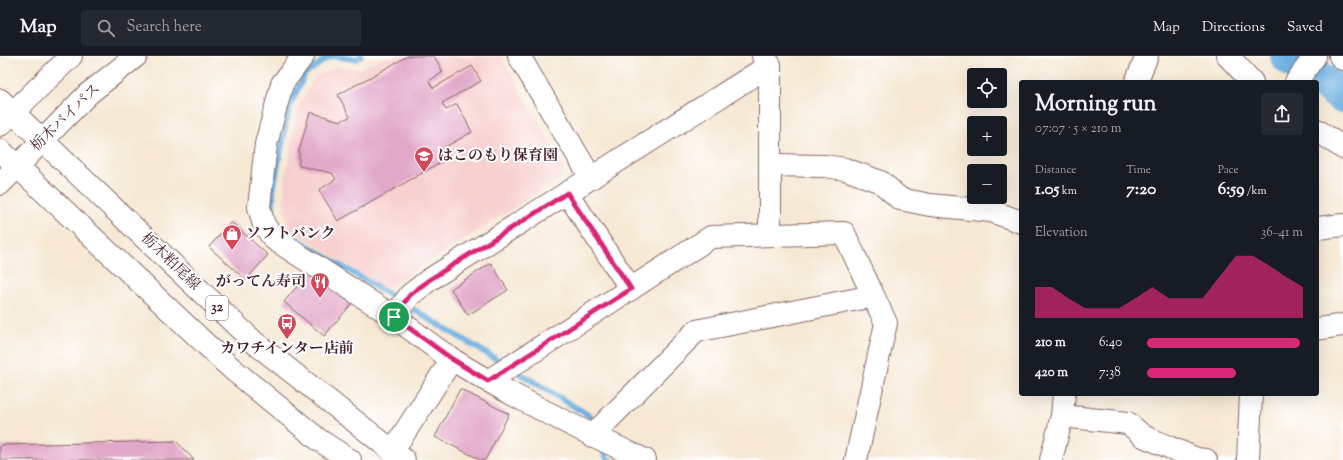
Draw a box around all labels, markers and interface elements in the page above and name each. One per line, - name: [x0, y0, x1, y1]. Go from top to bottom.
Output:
- search box: [81, 10, 361, 46]
- text: Map: [20, 14, 57, 41]
- icon: search: [95, 17, 117, 39]
- text: Search here: [127, 17, 202, 38]
- text: Map: [1153, 18, 1180, 38]
- text: Directions: [1202, 18, 1265, 38]
- text: Saved: [1287, 18, 1323, 38]
- map controls: [967, 68, 1007, 204]
- button: locate: [967, 68, 1007, 108]
- street label: 栃木バイパス: [26, 79, 106, 157]
- text: Morning run: [1035, 89, 1157, 121]
- button: share: [1261, 93, 1303, 135]
- button: +: [967, 116, 1007, 156]
- text: 07:07 · 5 × 210 m: [1035, 120, 1121, 138]
- school or university icon: はこのもり保育園: [413, 145, 435, 173]
- place label: はこのもり保育園: [438, 146, 558, 167]
- text: Distance: [1035, 162, 1076, 178]
- text: Time: [1126, 162, 1151, 178]
- text: Pace: [1218, 162, 1239, 178]
- button: −: [967, 164, 1007, 204]
- text: 1.05: [1035, 178, 1059, 202]
- text: 7:20: [1126, 178, 1156, 202]
- text: 6:59: [1218, 178, 1244, 202]
- text: km: [1059, 183, 1077, 199]
- text: /km: [1244, 183, 1267, 199]
- shop icon: ソフトバンク: [221, 223, 243, 251]
- place label: ソフトバンク: [246, 224, 335, 245]
- text: Elevation: [1035, 224, 1088, 242]
- text: 36–41 m: [1261, 224, 1303, 242]
- street label: 栃木粕尾線: [136, 228, 204, 296]
- restaurant icon: がってん寿司: [309, 271, 331, 299]
- place label: がってん寿司: [216, 272, 306, 293]
- road number: 32: [206, 296, 228, 320]
- pin: [377, 300, 411, 334]
- icon: arrive: [383, 306, 405, 328]
- bus stop icon: カワチインター店前: [276, 312, 298, 340]
- text: 210 m: [1035, 334, 1066, 352]
- text: 6:40: [1099, 334, 1122, 352]
- place label: カワチインター店前: [220, 339, 354, 360]
- text: 420 m: [1035, 364, 1068, 382]
- text: 7:38: [1099, 364, 1121, 382]

